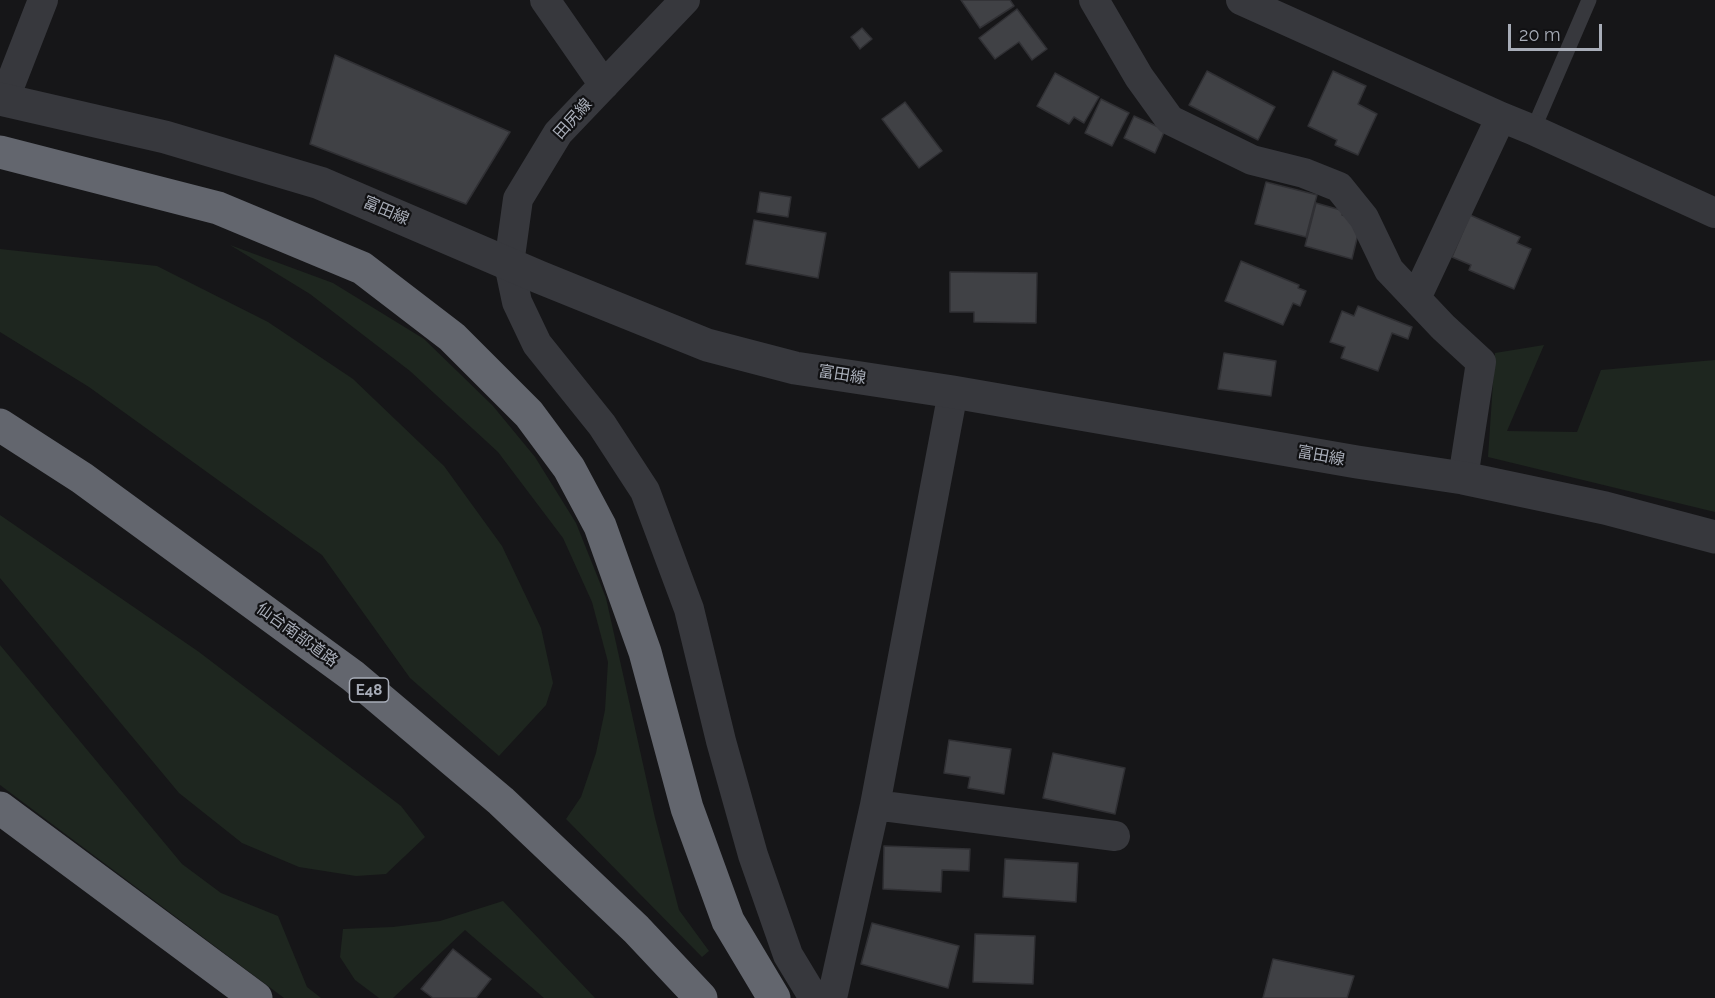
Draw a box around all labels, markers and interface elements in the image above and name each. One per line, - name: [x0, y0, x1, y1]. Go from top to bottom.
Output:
- scale bar: [1511, 12, 1606, 50]
- text: 20 m: [1519, 24, 1561, 45]
- street label: 田尻線: [550, 95, 596, 143]
- street label: 富田線: [360, 193, 412, 229]
- street label: 富田線: [817, 362, 867, 388]
- street label: 富田線: [1296, 442, 1346, 470]
- street label: 仙台南部道路: [253, 599, 341, 671]
- road number: E48: [350, 678, 388, 702]

